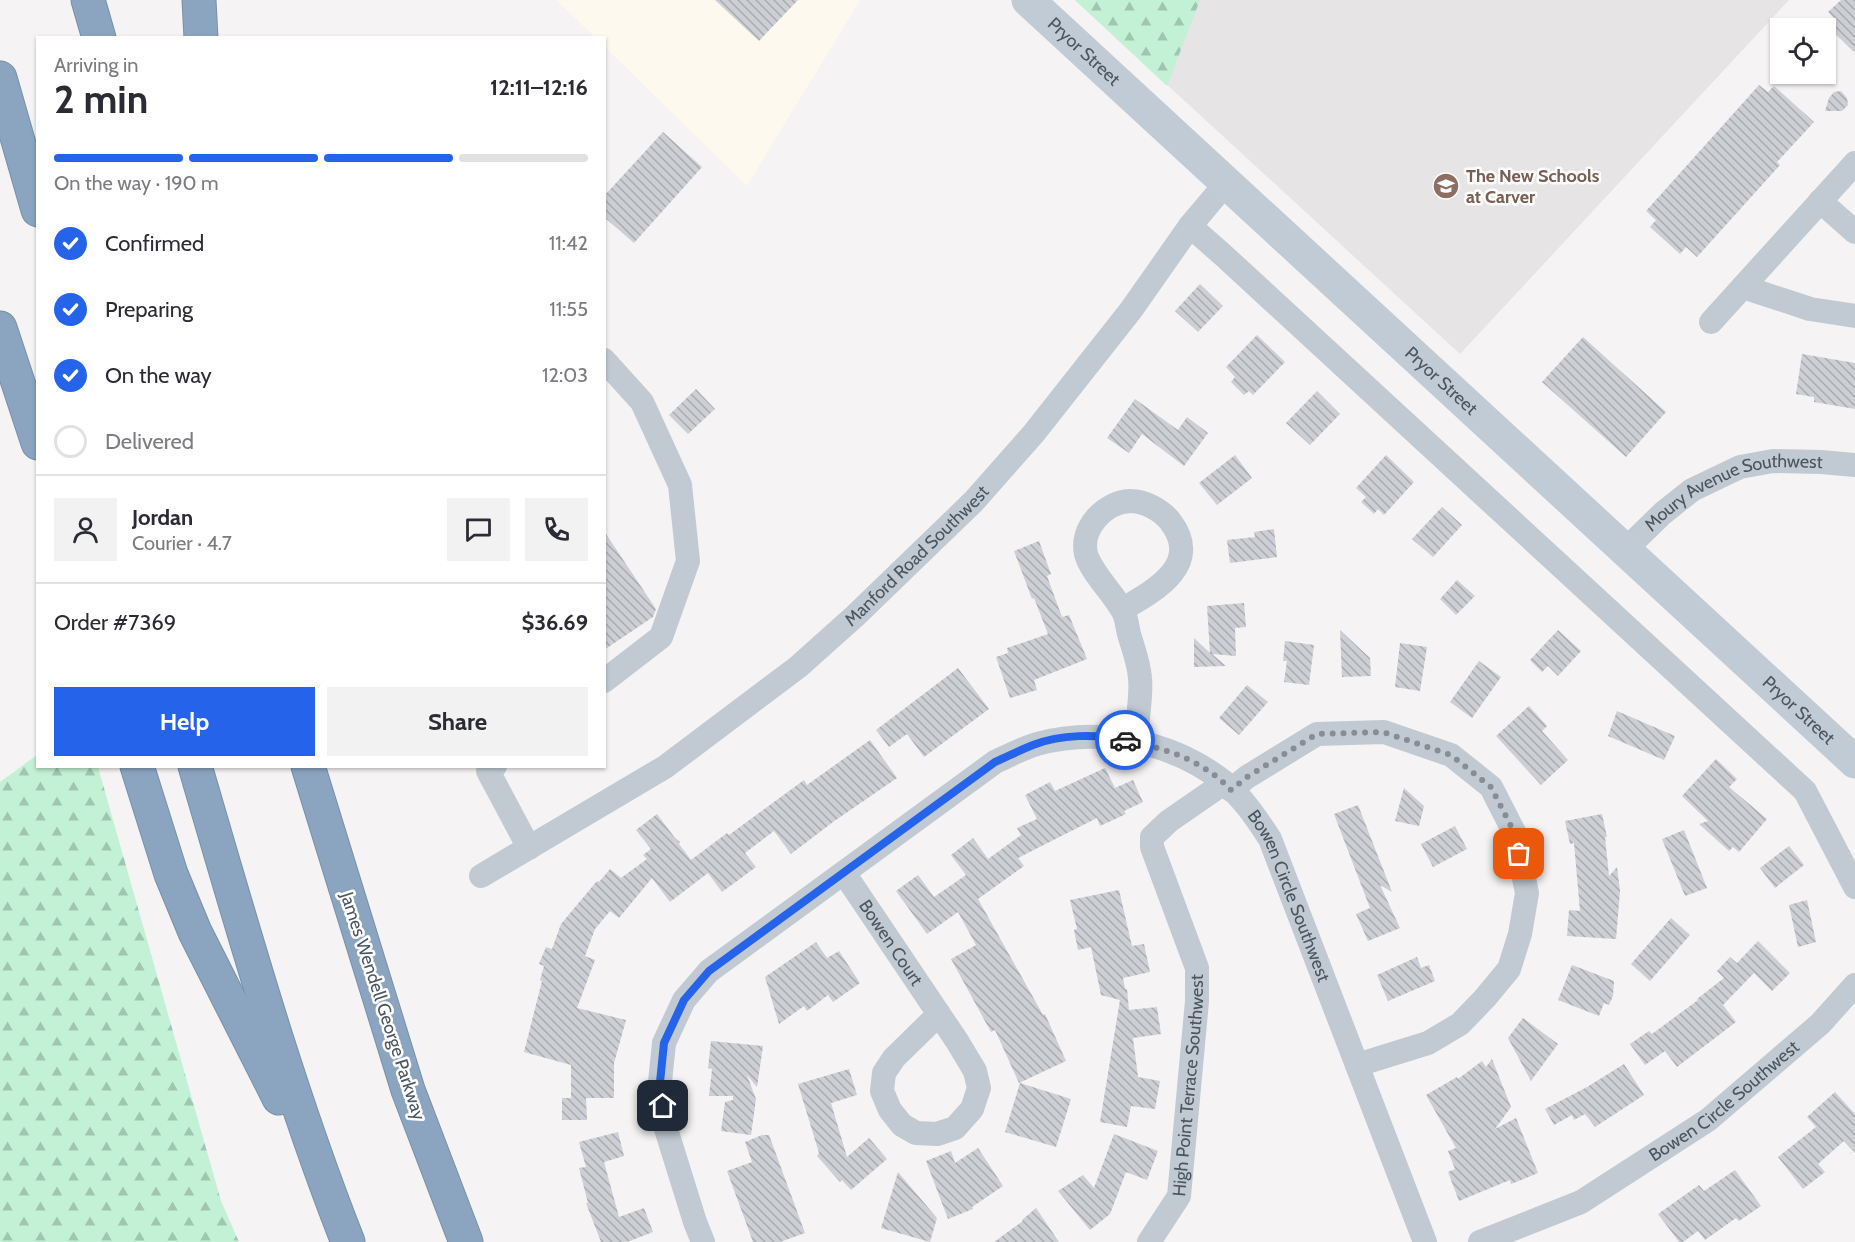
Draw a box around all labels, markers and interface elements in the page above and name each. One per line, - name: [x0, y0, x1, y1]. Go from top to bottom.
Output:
- street label: Pryor Street: [1043, 13, 1125, 90]
- map controls: [1770, 18, 1836, 84]
- button: locate: [1770, 18, 1836, 84]
- text: Arriving in: [54, 53, 138, 77]
- text: 12:11–12:16: [490, 74, 588, 101]
- text: 2 min: [54, 75, 148, 123]
- place label: The New Schools at Carver: [1466, 165, 1600, 208]
- text: On the way · 190 m: [54, 171, 219, 195]
- school or university icon: The New Schools at Carver: [1431, 171, 1461, 201]
- icon: check: [54, 227, 87, 260]
- text: Confirmed: [105, 230, 204, 257]
- text: 11:42: [549, 231, 588, 255]
- icon: check: [54, 293, 87, 326]
- text: Preparing: [105, 296, 193, 323]
- text: 11:55: [549, 297, 588, 321]
- street label: Pryor Street: [1400, 342, 1482, 420]
- icon: check: [54, 359, 87, 392]
- text: On the way: [105, 362, 212, 389]
- text: 12:03: [542, 363, 588, 387]
- text: Delivered: [105, 428, 194, 455]
- street label: Moury Avenue Southwest: [1640, 450, 1823, 536]
- street label: Manford Road Southwest: [840, 481, 994, 631]
- button: person: [54, 498, 117, 561]
- button: chat: [447, 498, 510, 561]
- button: phone: [525, 498, 588, 561]
- text: Jordan: [132, 504, 193, 531]
- text: Courier · 4.7: [132, 531, 232, 555]
- text: Order #7369: [54, 609, 176, 636]
- text: $36.69: [521, 609, 588, 636]
- street label: Pryor Street: [1758, 671, 1840, 749]
- button: Help: [54, 687, 315, 756]
- button: Share: [327, 687, 588, 756]
- courier: [1095, 710, 1155, 770]
- icon: car: [1109, 724, 1142, 757]
- street label: Bowen Circle Southwest: [1243, 806, 1335, 985]
- pin: [1493, 828, 1544, 879]
- icon: bag: [1502, 837, 1535, 870]
- street label: James Wendell George Parkway: [335, 888, 430, 1123]
- street label: Bowen Court: [854, 896, 928, 990]
- street label: High Point Terrace Southwest: [1168, 974, 1208, 1197]
- street label: Bowen Circle Southwest: [1645, 1036, 1804, 1166]
- pin: [637, 1080, 688, 1131]
- icon: home: [646, 1089, 679, 1122]

